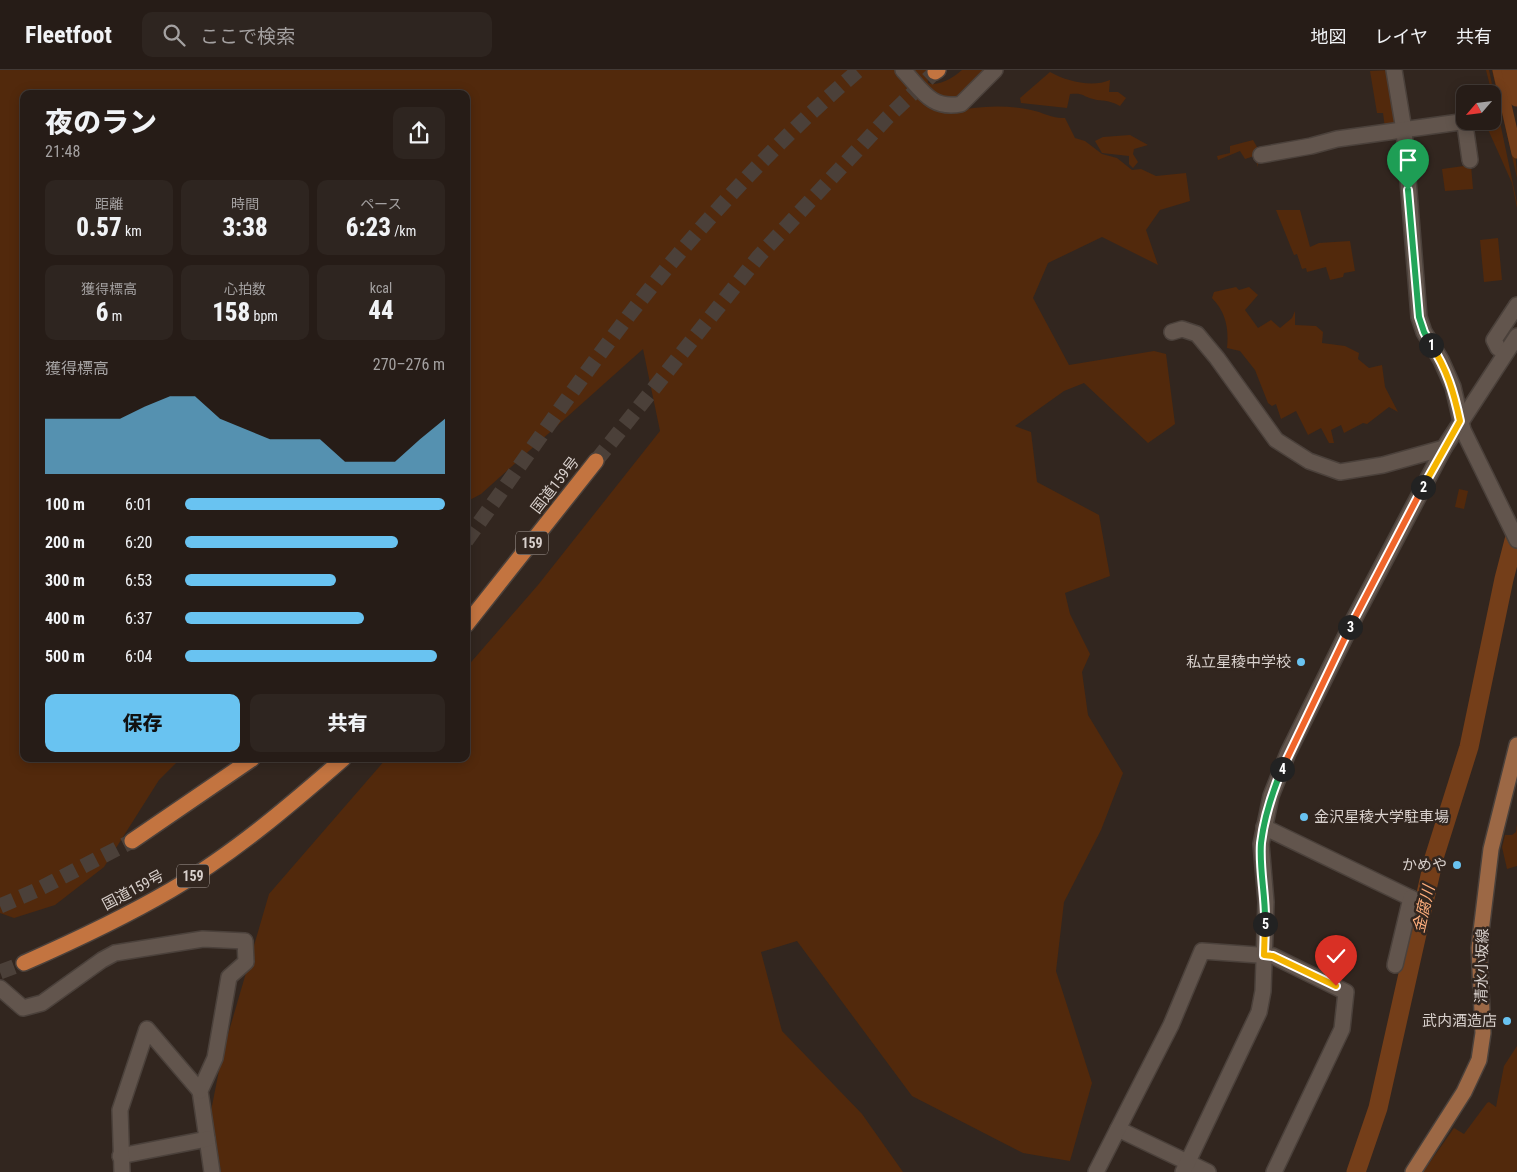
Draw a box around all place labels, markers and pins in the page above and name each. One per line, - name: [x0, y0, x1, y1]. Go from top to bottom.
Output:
- pin: [1387, 139, 1429, 190]
- pin: 1: [1418, 332, 1444, 358]
- pin: 2: [1410, 474, 1436, 500]
- pin: 3: [1338, 614, 1362, 640]
- place label: 私立星稜中学校: [1186, 653, 1291, 671]
- marker: 私立星稜中学校: [1295, 656, 1307, 668]
- pin: 4: [1270, 756, 1294, 782]
- place label: 金沢星稜大学駐車場: [1314, 808, 1449, 826]
- marker: 金沢星稜大学駐車場: [1298, 811, 1310, 823]
- place label: かめや: [1402, 856, 1447, 874]
- marker: かめや: [1451, 859, 1463, 871]
- pin: 5: [1252, 912, 1278, 936]
- pin: [1315, 935, 1357, 986]
- place label: 武内酒造店: [1422, 1012, 1497, 1030]
- marker: 武内酒造店: [1501, 1015, 1513, 1027]

